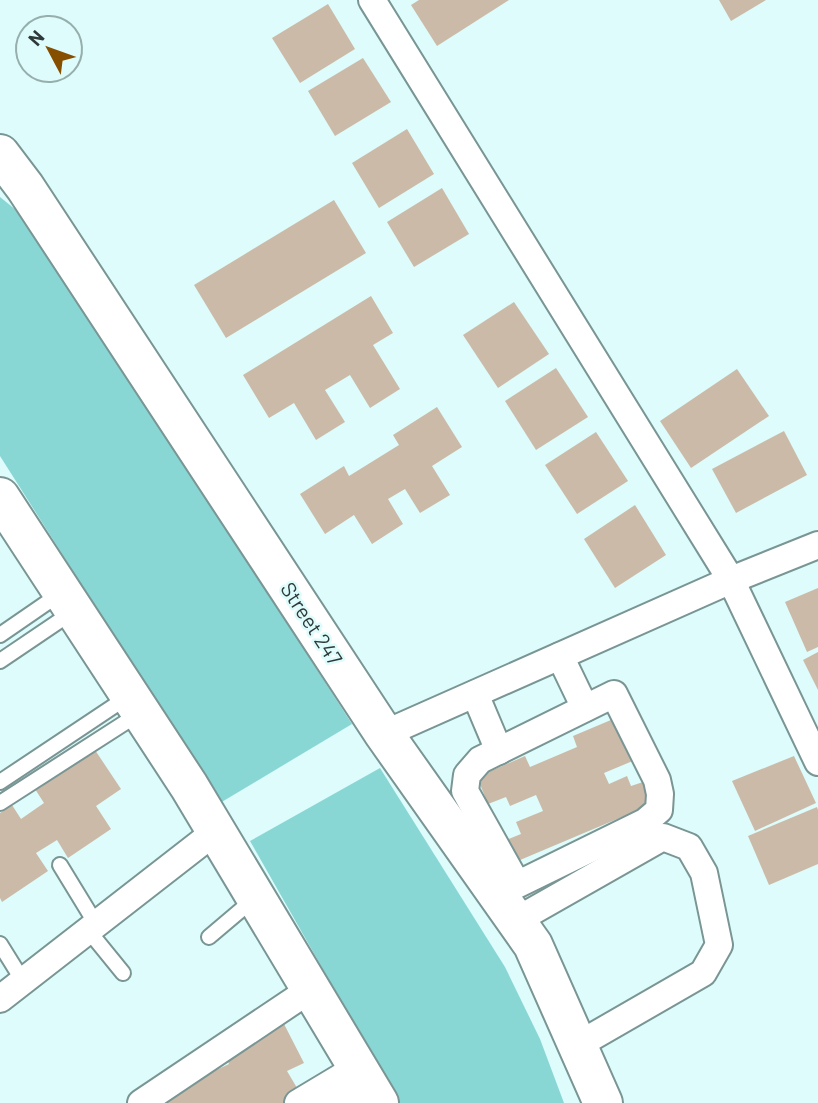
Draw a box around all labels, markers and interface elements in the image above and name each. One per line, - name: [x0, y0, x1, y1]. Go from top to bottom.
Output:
- north arrow: [14, 14, 84, 84]
- text: N: [23, 25, 49, 50]
- street label: Street 247: [276, 577, 348, 669]

